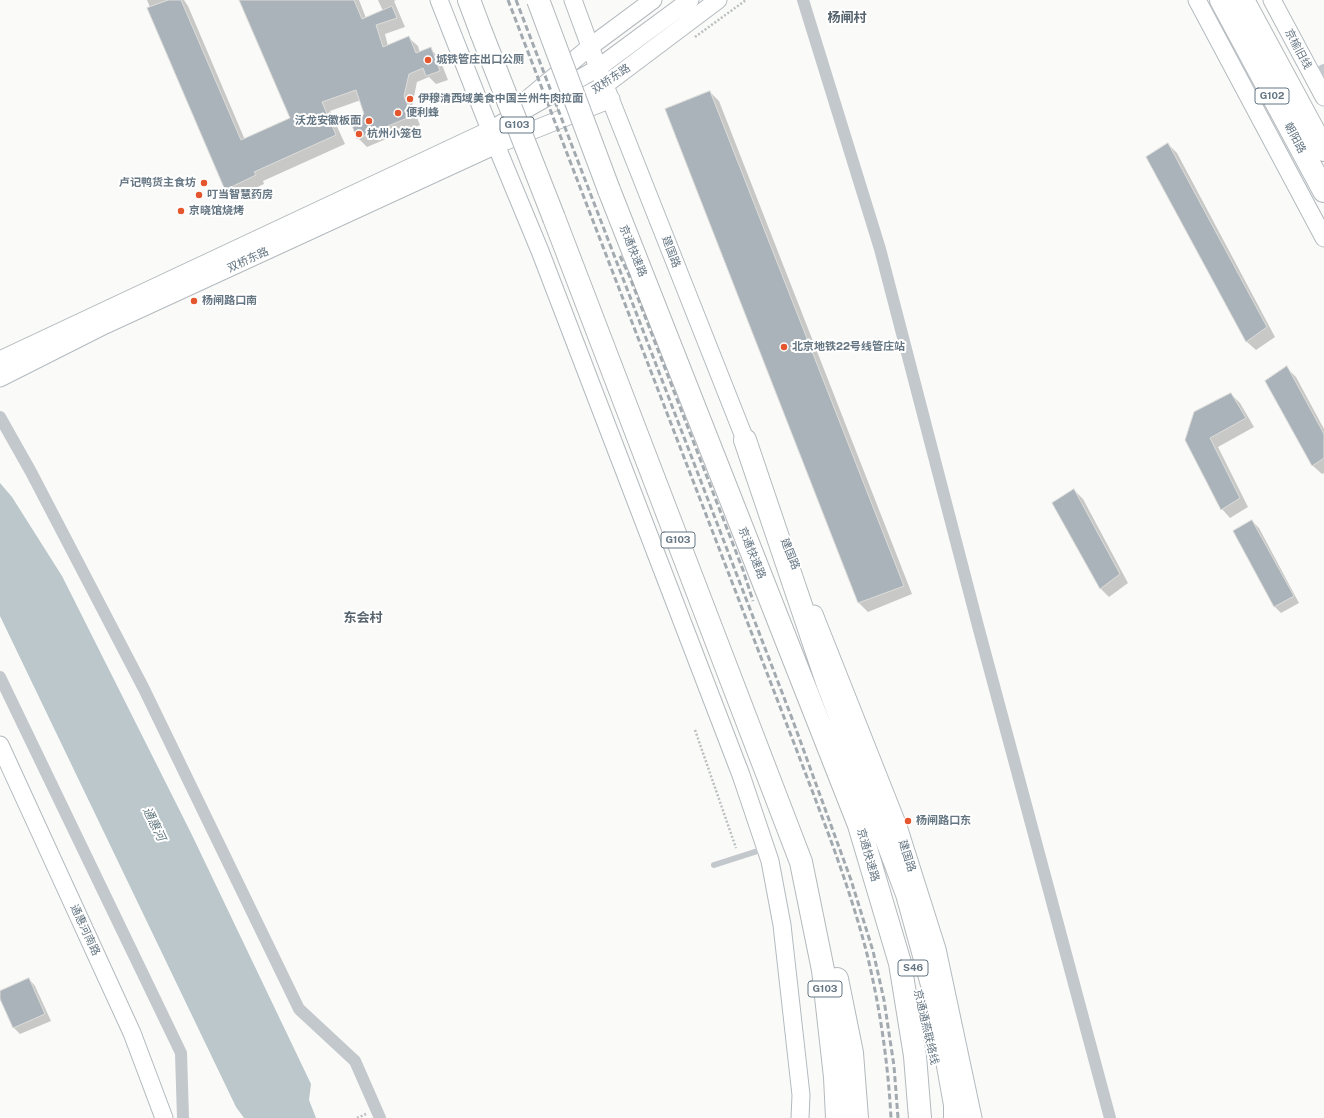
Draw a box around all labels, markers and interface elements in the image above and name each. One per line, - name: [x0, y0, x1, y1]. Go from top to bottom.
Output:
- district label: 杨闸村: [828, 10, 866, 26]
- street label: 京榆旧线: [1282, 26, 1314, 72]
- place label: 城铁管庄出口公厕: [436, 53, 524, 67]
- marker: 城铁管庄出口公厕: [423, 55, 433, 65]
- street label: 双桥东路: [589, 61, 633, 97]
- road number: G102: [1255, 88, 1289, 104]
- place label: 伊穆清西域美食中国兰州牛肉拉面: [418, 92, 583, 106]
- marker: 伊穆清西域美食中国兰州牛肉拉面: [405, 94, 415, 104]
- place label: 便利蜂: [406, 106, 439, 120]
- marker: 便利蜂: [393, 108, 403, 118]
- place label: 沃龙安徽板面: [295, 114, 361, 128]
- marker: 沃龙安徽板面: [364, 116, 374, 126]
- road number: G103: [500, 117, 534, 133]
- street label: 朝阳路: [1281, 120, 1309, 156]
- place label: 杭州小笼包: [367, 127, 422, 141]
- marker: 杭州小笼包: [354, 129, 364, 139]
- place label: 卢记鸭货主食坊: [119, 176, 196, 190]
- marker: 卢记鸭货主食坊: [199, 178, 209, 188]
- place label: 叮当智慧药房: [207, 188, 273, 202]
- marker: 叮当智慧药房: [194, 190, 204, 200]
- place label: 京晓馆烧烤: [189, 204, 244, 218]
- marker: 京晓馆烧烤: [176, 206, 186, 216]
- street label: 京通快速路: [617, 223, 649, 279]
- street label: 建国路: [659, 234, 683, 270]
- street label: 双桥东路: [225, 245, 271, 275]
- place label: 杨闸路口南: [202, 294, 257, 308]
- marker: 杨闸路口南: [189, 296, 199, 306]
- place label: 北京地铁22号线管庄站: [792, 340, 905, 354]
- marker: 北京地铁22号线管庄站: [779, 342, 789, 352]
- street label: 京通快速路: [736, 525, 768, 581]
- road number: G103: [661, 532, 695, 548]
- street label: 建国路: [778, 536, 802, 572]
- district label: 东会村: [344, 610, 382, 626]
- water label: 通惠河: [140, 805, 168, 843]
- place label: 杨闸路口东: [916, 814, 971, 828]
- marker: 杨闸路口东: [903, 816, 913, 826]
- street label: 京通快速路: [854, 827, 882, 883]
- street label: 建国路: [896, 838, 918, 874]
- street label: 通惠河南路: [67, 902, 103, 958]
- road number: S46: [898, 960, 928, 976]
- road number: G103: [808, 981, 842, 997]
- street label: 京通通燕联络线: [911, 988, 941, 1066]

